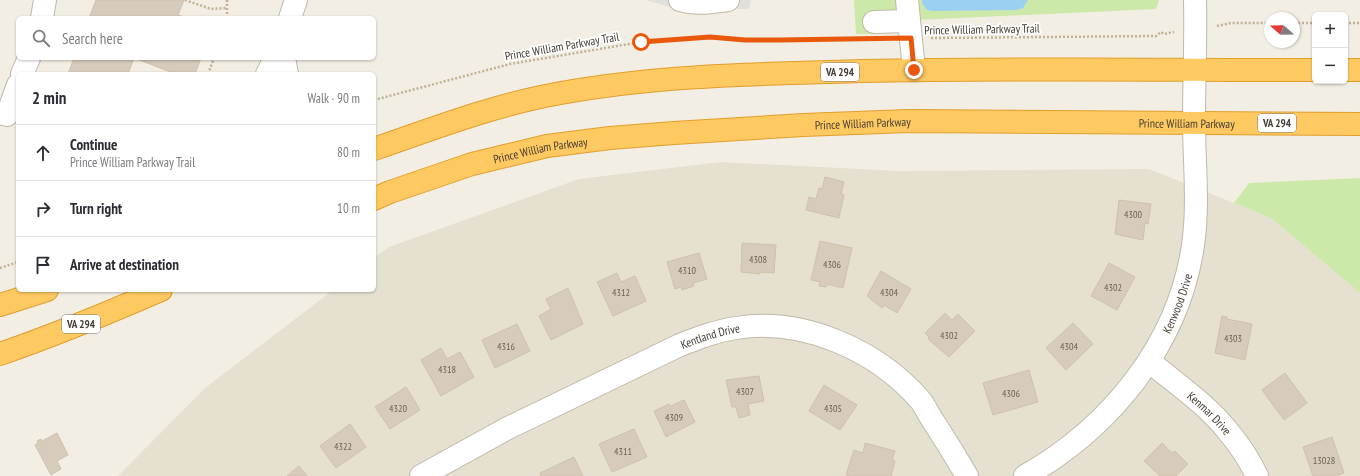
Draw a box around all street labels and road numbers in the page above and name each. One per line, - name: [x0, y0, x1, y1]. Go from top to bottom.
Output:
- street label: Prince William Parkway Trail: [924, 20, 1040, 38]
- street label: Prince William Parkway Trail: [504, 29, 620, 63]
- road number: VA 294: [821, 63, 859, 81]
- street label: Prince William Parkway: [814, 113, 911, 132]
- road number: VA 294: [1258, 114, 1296, 132]
- street label: Prince William Parkway: [1139, 115, 1235, 131]
- street label: Prince William Parkway: [492, 133, 589, 166]
- street label: Kenwood Drive: [1159, 272, 1195, 336]
- road number: VA 294: [62, 315, 100, 333]
- street label: Kentland Drive: [678, 320, 741, 352]
- street label: Kenmar Drive: [1185, 388, 1235, 438]

